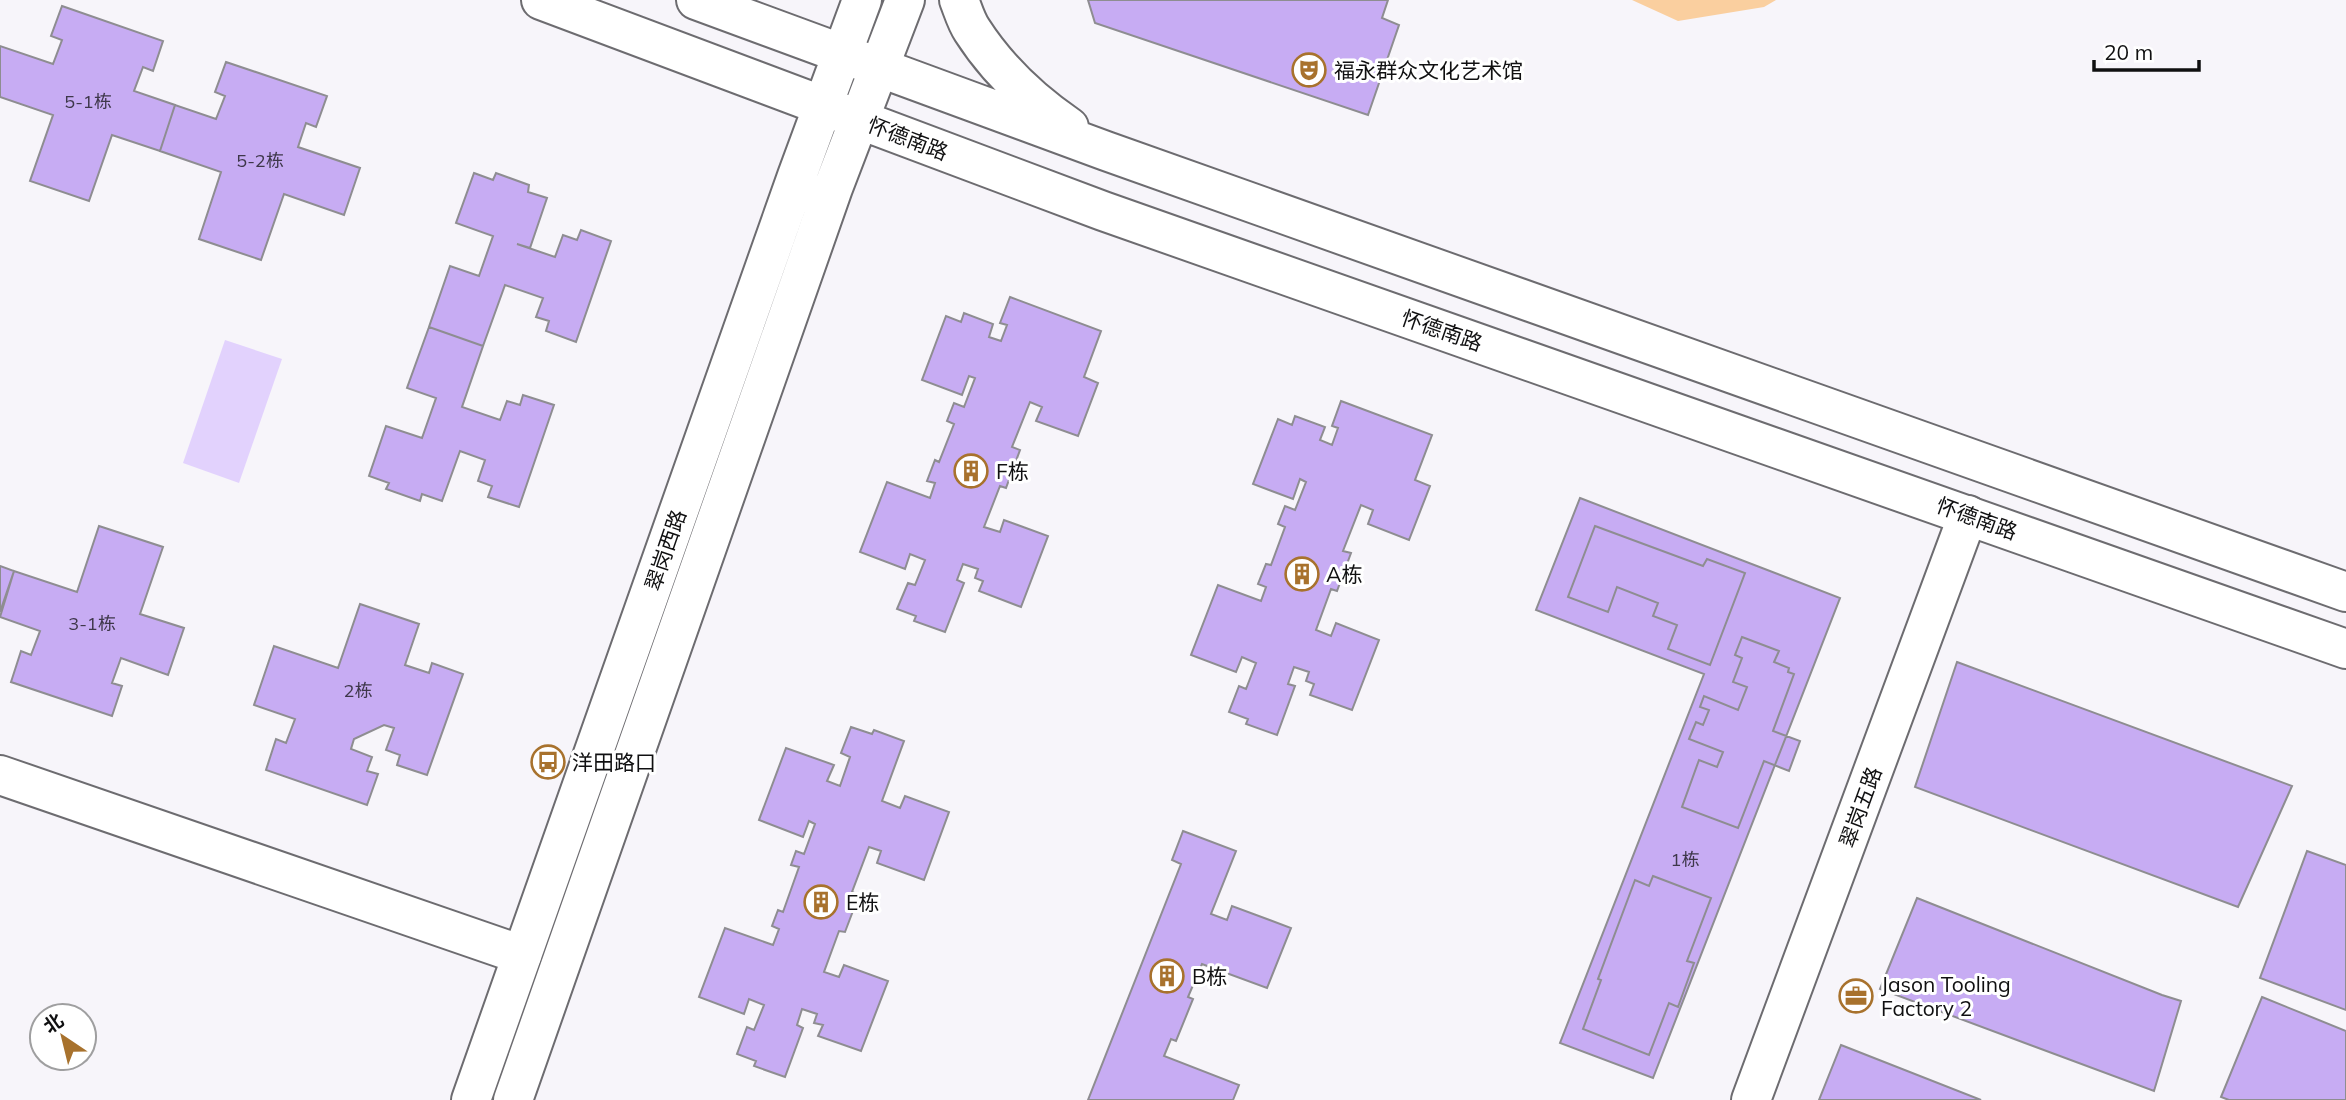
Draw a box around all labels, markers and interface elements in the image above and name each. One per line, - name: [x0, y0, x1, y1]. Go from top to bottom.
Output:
- scale bar: [2094, 28, 2199, 72]
- text: 20 m: [2104, 39, 2153, 65]
- theatre icon: 福永群众文化艺术馆: [1290, 51, 1328, 89]
- place label: 福永群众文化艺术馆: [1334, 57, 1523, 83]
- house number: 5-1栋: [64, 90, 112, 113]
- street label: 怀德南路: [864, 111, 952, 165]
- house number: 5-2栋: [236, 149, 284, 172]
- street label: 怀德南路: [1398, 304, 1486, 356]
- building icon: F栋: [952, 452, 990, 490]
- place label: F栋: [996, 458, 1029, 484]
- street label: 怀德南路: [1933, 491, 2021, 545]
- street label: 翠岗西路: [639, 506, 691, 594]
- building icon: A栋: [1283, 555, 1321, 593]
- place label: A栋: [1326, 561, 1362, 587]
- house number: 3-1栋: [68, 612, 116, 635]
- house number: 2栋: [344, 679, 372, 702]
- bus stop icon: 洋田路口: [529, 743, 567, 781]
- place label: 洋田路口: [572, 749, 656, 775]
- street label: 翠岗五路: [1833, 763, 1887, 851]
- house number: 1栋: [1671, 848, 1699, 871]
- building icon: E栋: [802, 883, 840, 921]
- place label: E栋: [846, 889, 879, 915]
- building icon: B栋: [1148, 957, 1186, 995]
- place label: B栋: [1192, 963, 1227, 989]
- place label: Jason Tooling Factory 2: [1881, 971, 2011, 1021]
- office icon: Jason Tooling Factory 2: [1837, 977, 1875, 1015]
- north arrow: [28, 1002, 98, 1072]
- text: 北: [39, 1008, 68, 1038]

